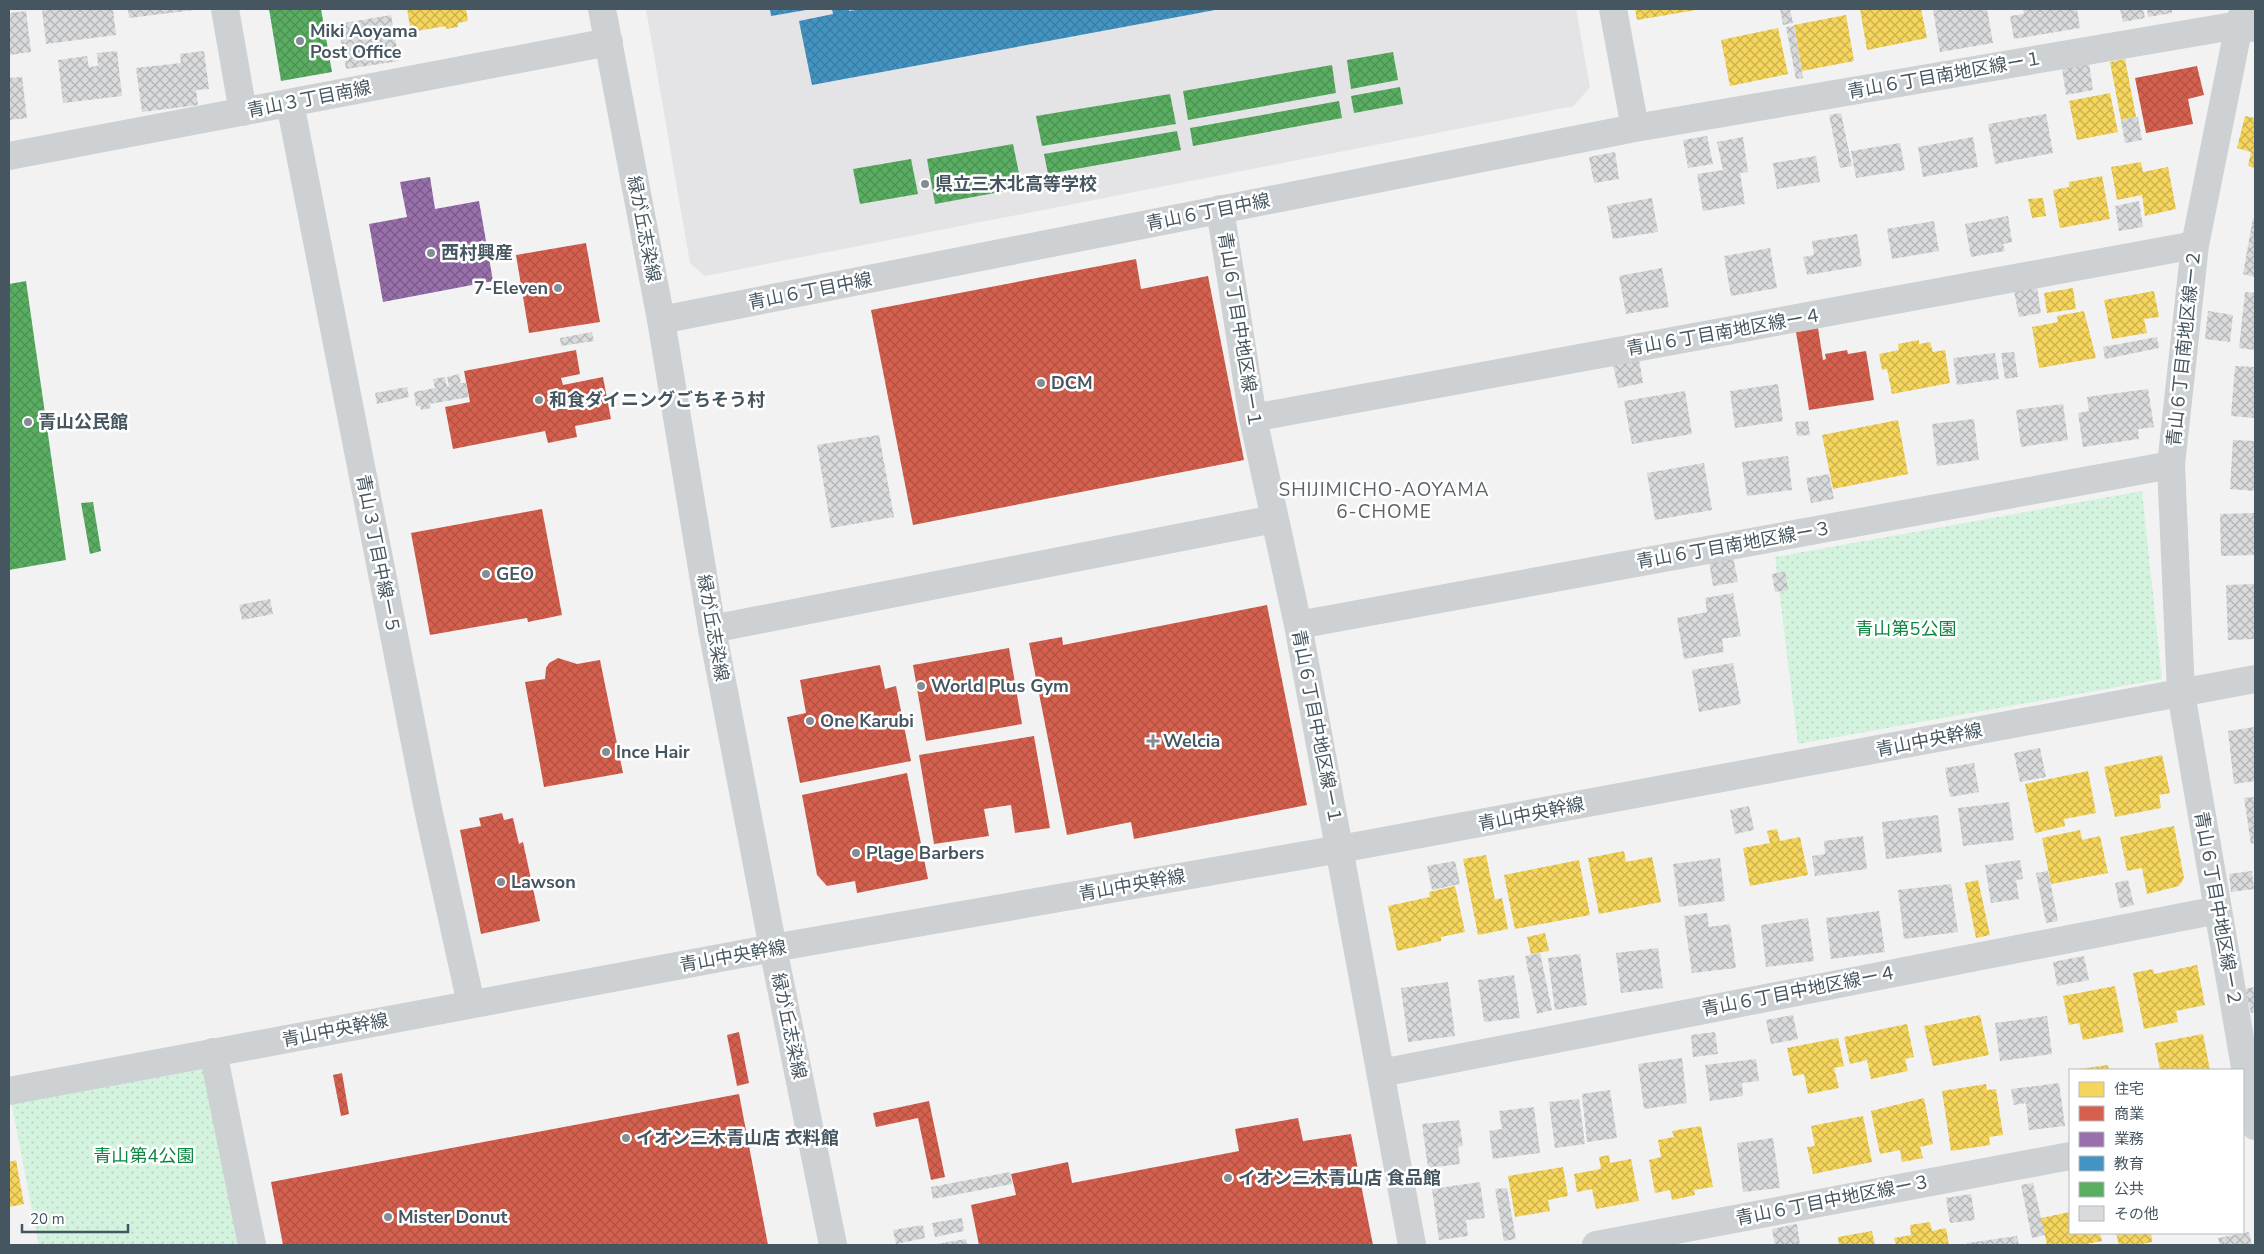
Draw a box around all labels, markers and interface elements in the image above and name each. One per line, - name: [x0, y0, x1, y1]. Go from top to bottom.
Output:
- place label: Miki Aoyama Post Office: [310, 19, 418, 64]
- marker: Miki Aoyama Post Office: [294, 35, 306, 47]
- street label: 青山６丁目南地区線ー１: [1845, 46, 2045, 104]
- street label: 青山３丁目南線: [245, 75, 373, 123]
- place label: 県立三木北高等学校: [935, 172, 1097, 196]
- street label: 緑が丘志染線: [622, 174, 666, 284]
- marker: 県立三木北高等学校: [919, 178, 931, 190]
- street label: 青山６丁目中線: [1144, 188, 1272, 236]
- street label: 青山６丁目中地区線ー１: [1213, 230, 1267, 430]
- place label: 西村興産: [441, 241, 513, 265]
- marker: 西村興産: [425, 247, 437, 259]
- street label: 青山６丁目南地区線ー２: [2162, 248, 2206, 448]
- street label: 青山６丁目中線: [746, 267, 874, 315]
- place label: 7-Eleven: [474, 276, 548, 300]
- marker: 7-Eleven: [552, 282, 564, 294]
- street label: 青山６丁目南地区線ー４: [1624, 303, 1824, 361]
- place label: DCM: [1051, 371, 1093, 395]
- marker: DCM: [1035, 377, 1047, 389]
- place label: 和食ダイニングごちそう村: [549, 388, 765, 412]
- marker: 和食ダイニングごちそう村: [533, 394, 545, 406]
- place label: 青山公民館: [38, 410, 128, 434]
- marker: 青山公民館: [22, 416, 34, 428]
- street label: 青山３丁目中線ー５: [351, 472, 405, 636]
- district label: SHIJIMICHO-AOYAMA 6-CHOME: [1278, 477, 1490, 525]
- street label: 青山６丁目南地区線ー３: [1634, 516, 1834, 574]
- place label: GEO: [496, 562, 534, 586]
- marker: GEO: [480, 568, 492, 580]
- street label: 緑が丘志染線: [692, 573, 734, 683]
- park label: 青山第5公園: [1856, 617, 1956, 641]
- street label: 青山６丁目中地区線ー１: [1286, 628, 1348, 826]
- place label: World Plus Gym: [931, 674, 1069, 698]
- marker: World Plus Gym: [915, 680, 927, 692]
- place label: One Karubi: [820, 709, 914, 733]
- marker: One Karubi: [804, 715, 816, 727]
- street label: 青山中央幹線: [1874, 718, 1984, 762]
- place label: Welcia: [1163, 729, 1220, 753]
- marker: Welcia: [1147, 735, 1159, 747]
- place label: Ince Hair: [616, 740, 690, 764]
- marker: Ince Hair: [600, 746, 612, 758]
- street label: 青山中央幹線: [1476, 792, 1586, 836]
- street label: 青山６丁目中地区線ー２: [2189, 809, 2247, 1009]
- place label: Plage Barbers: [866, 841, 985, 865]
- marker: Plage Barbers: [850, 847, 862, 859]
- street label: 青山中央幹線: [1077, 864, 1187, 906]
- place label: Lawson: [511, 870, 576, 894]
- marker: Lawson: [495, 876, 507, 888]
- street label: 青山中央幹線: [678, 935, 788, 977]
- street label: 青山６丁目中地区線ー４: [1700, 960, 1898, 1022]
- street label: 緑が丘志染線: [766, 971, 812, 1081]
- street label: 青山中央幹線: [280, 1008, 390, 1052]
- legend: [2069, 1069, 2244, 1234]
- text: 住宅: [2114, 1079, 2144, 1099]
- text: 商業: [2114, 1104, 2144, 1124]
- place label: イオン三木青山店 衣料館: [636, 1126, 839, 1150]
- text: 業務: [2114, 1129, 2144, 1149]
- marker: イオン三木青山店 衣料館: [620, 1132, 632, 1144]
- park label: 青山第4公園: [94, 1144, 194, 1168]
- text: 教育: [2114, 1154, 2144, 1174]
- place label: イオン三木青山店 食品館: [1238, 1166, 1441, 1190]
- street label: 青山６丁目中地区線ー３: [1734, 1169, 1932, 1231]
- marker: イオン三木青山店 食品館: [1222, 1172, 1234, 1184]
- text: 公共: [2114, 1179, 2144, 1199]
- scale bar: [22, 1202, 129, 1234]
- text: その他: [2114, 1204, 2159, 1224]
- place label: Mister Donut: [398, 1205, 507, 1229]
- text: 20 m: [30, 1209, 65, 1229]
- marker: Mister Donut: [382, 1211, 394, 1223]

